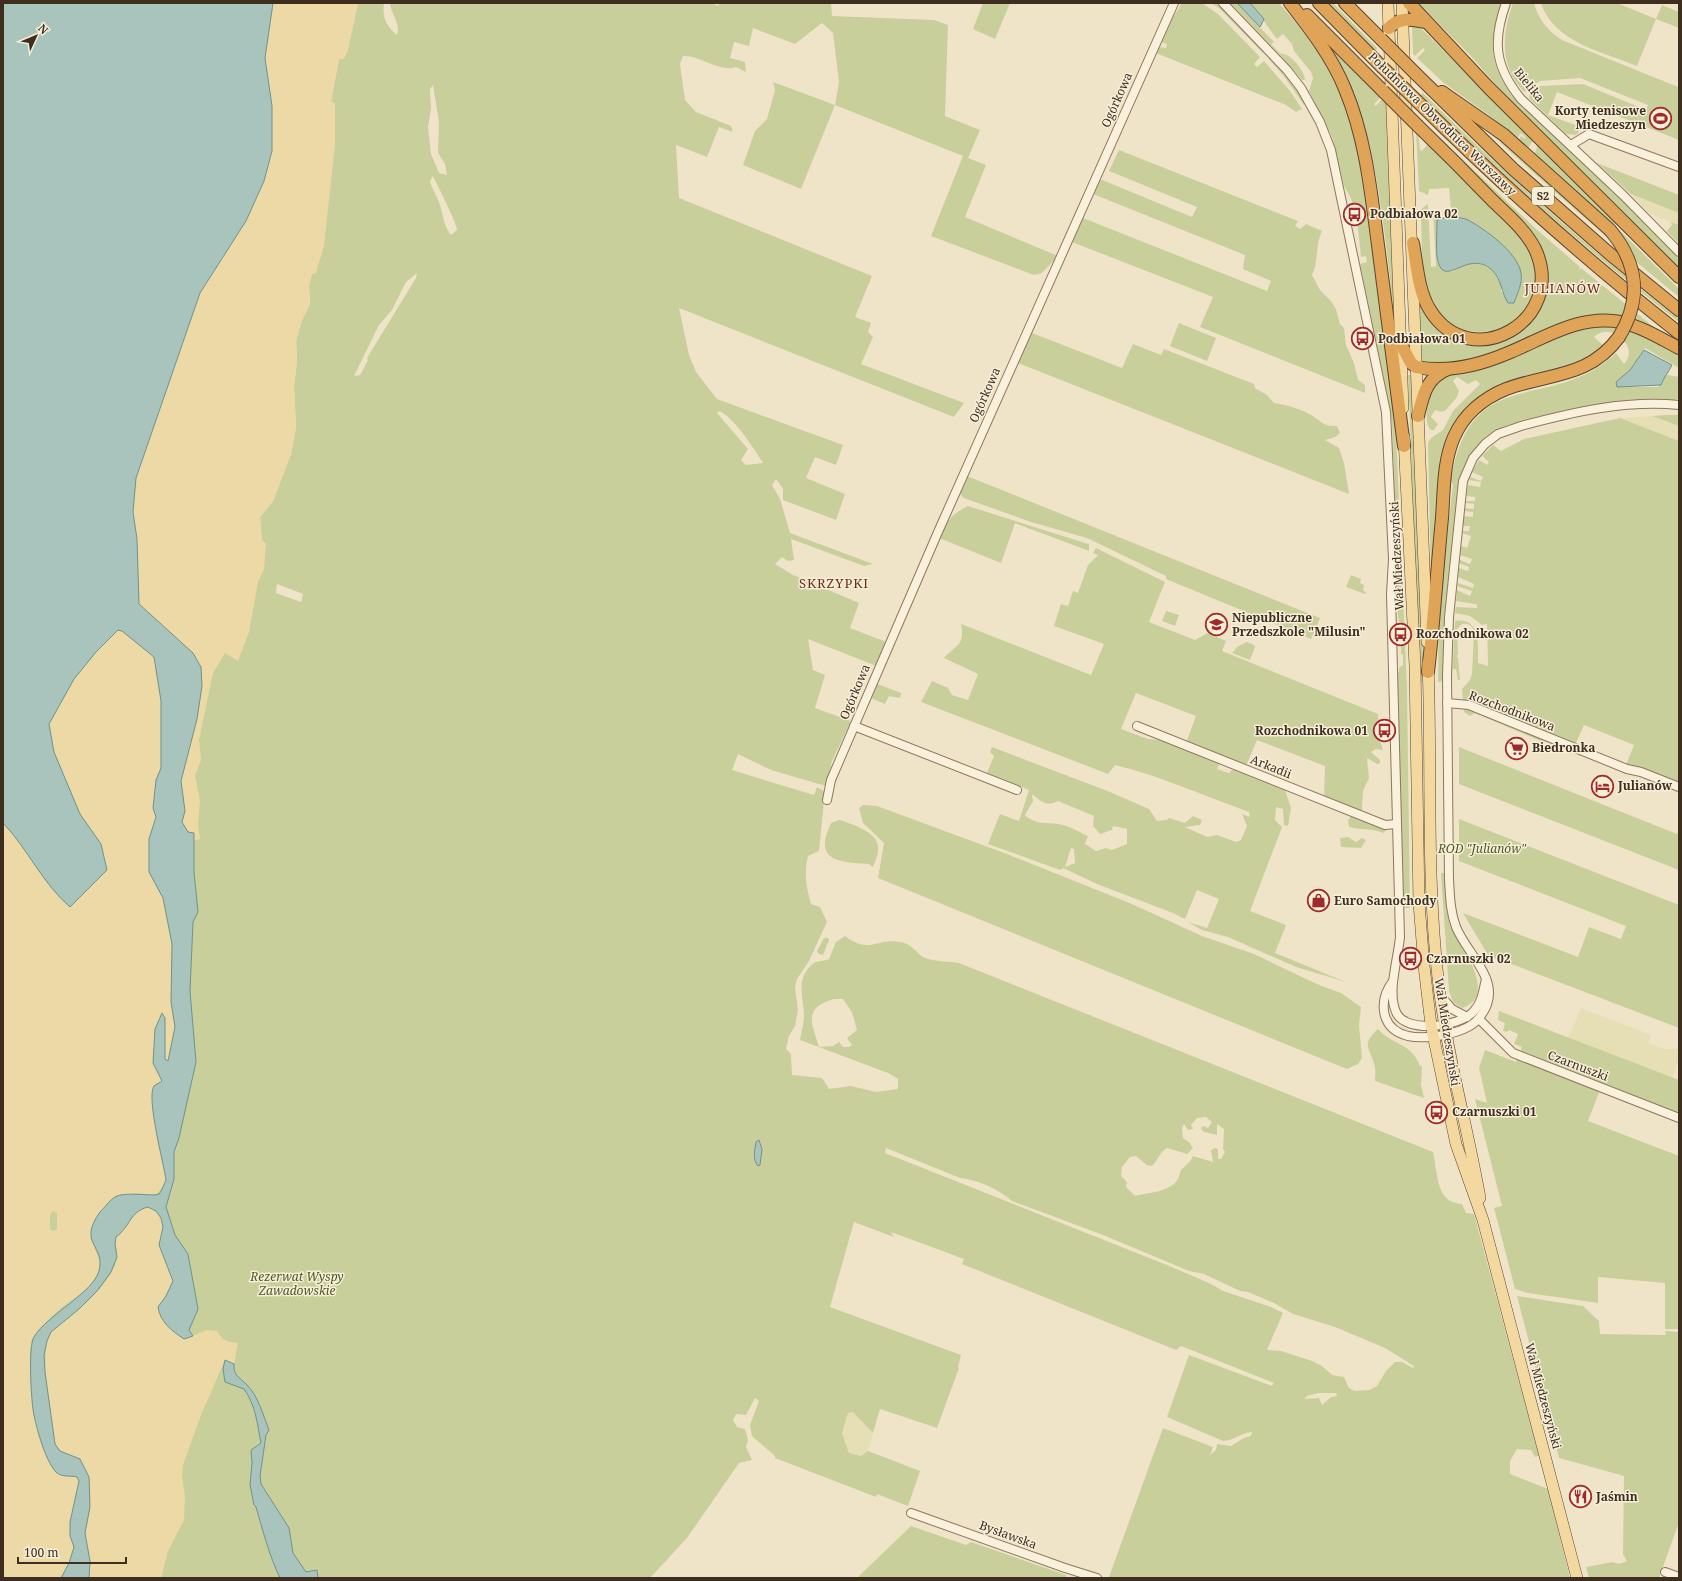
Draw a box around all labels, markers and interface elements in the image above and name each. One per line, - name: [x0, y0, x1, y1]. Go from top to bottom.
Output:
- north arrow: [16, 16, 56, 56]
- text: N: [35, 20, 52, 37]
- street label: Południowa Obwodnica Warszawy: [1365, 48, 1520, 199]
- street label: Bielika: [1510, 64, 1549, 106]
- street label: Ogórkowa: [1097, 69, 1136, 130]
- place label: Korty tenisowe Miedzeszyn: [1555, 102, 1646, 133]
- sports icon: Korty tenisowe Miedzeszyn: [1648, 105, 1674, 131]
- road number: S2: [1532, 187, 1554, 205]
- bus stop icon: Podbiałowa 02: [1342, 201, 1368, 227]
- place label: Podbiałowa 02: [1370, 205, 1458, 222]
- district label: JULIANÓW: [1524, 279, 1601, 297]
- bus stop icon: Podbiałowa 01: [1349, 326, 1375, 352]
- place label: Podbiałowa 01: [1378, 330, 1466, 347]
- street label: Ogórkowa: [965, 364, 1004, 425]
- street label: Wał Miedzeszyński: [1385, 501, 1408, 611]
- district label: SKRZYPKI: [799, 574, 869, 592]
- place label: Niepubliczne Przedszkole "Milusin": [1232, 609, 1366, 640]
- school or university icon: Niepubliczne Przedszkole "Milusin": [1204, 612, 1230, 638]
- bus stop icon: Rozchodnikowa 02: [1387, 621, 1413, 647]
- place label: Rozchodnikowa 02: [1416, 625, 1529, 642]
- street label: Ogórkowa: [835, 661, 874, 722]
- street label: Rozchodnikowa: [1467, 686, 1558, 735]
- bus stop icon: Rozchodnikowa 01: [1371, 718, 1397, 744]
- place label: Rozchodnikowa 01: [1255, 722, 1368, 739]
- supermarket icon: Biedronka: [1503, 735, 1529, 761]
- place label: Biedronka: [1532, 739, 1595, 756]
- street label: Arkadii: [1248, 751, 1294, 783]
- hotel icon: Julianów: [1590, 773, 1616, 799]
- place label: Julianów: [1617, 777, 1673, 794]
- park label: ROD "Julianów": [1437, 840, 1527, 857]
- shop icon: Euro Samochody: [1306, 888, 1332, 914]
- place label: Euro Samochody: [1334, 892, 1436, 909]
- bus stop icon: Czarnuszki 02: [1397, 946, 1423, 972]
- place label: Czarnuszki 02: [1426, 950, 1511, 967]
- street label: Wał Miedzeszyński: [1431, 977, 1464, 1087]
- street label: Czarnuszki: [1545, 1046, 1611, 1085]
- bus stop icon: Czarnuszki 01: [1424, 1099, 1450, 1125]
- place label: Czarnuszki 01: [1452, 1103, 1537, 1120]
- park label: Rezerwat Wyspy Zawadowskie: [249, 1268, 344, 1299]
- street label: Wał Miedzeszyński: [1521, 1341, 1566, 1451]
- restaurant icon: Jaśmin: [1568, 1484, 1594, 1510]
- place label: Jaśmin: [1595, 1488, 1638, 1505]
- street label: Bysławska: [977, 1516, 1039, 1553]
- scale bar: [18, 1539, 126, 1565]
- text: 100 m: [24, 1544, 59, 1561]

